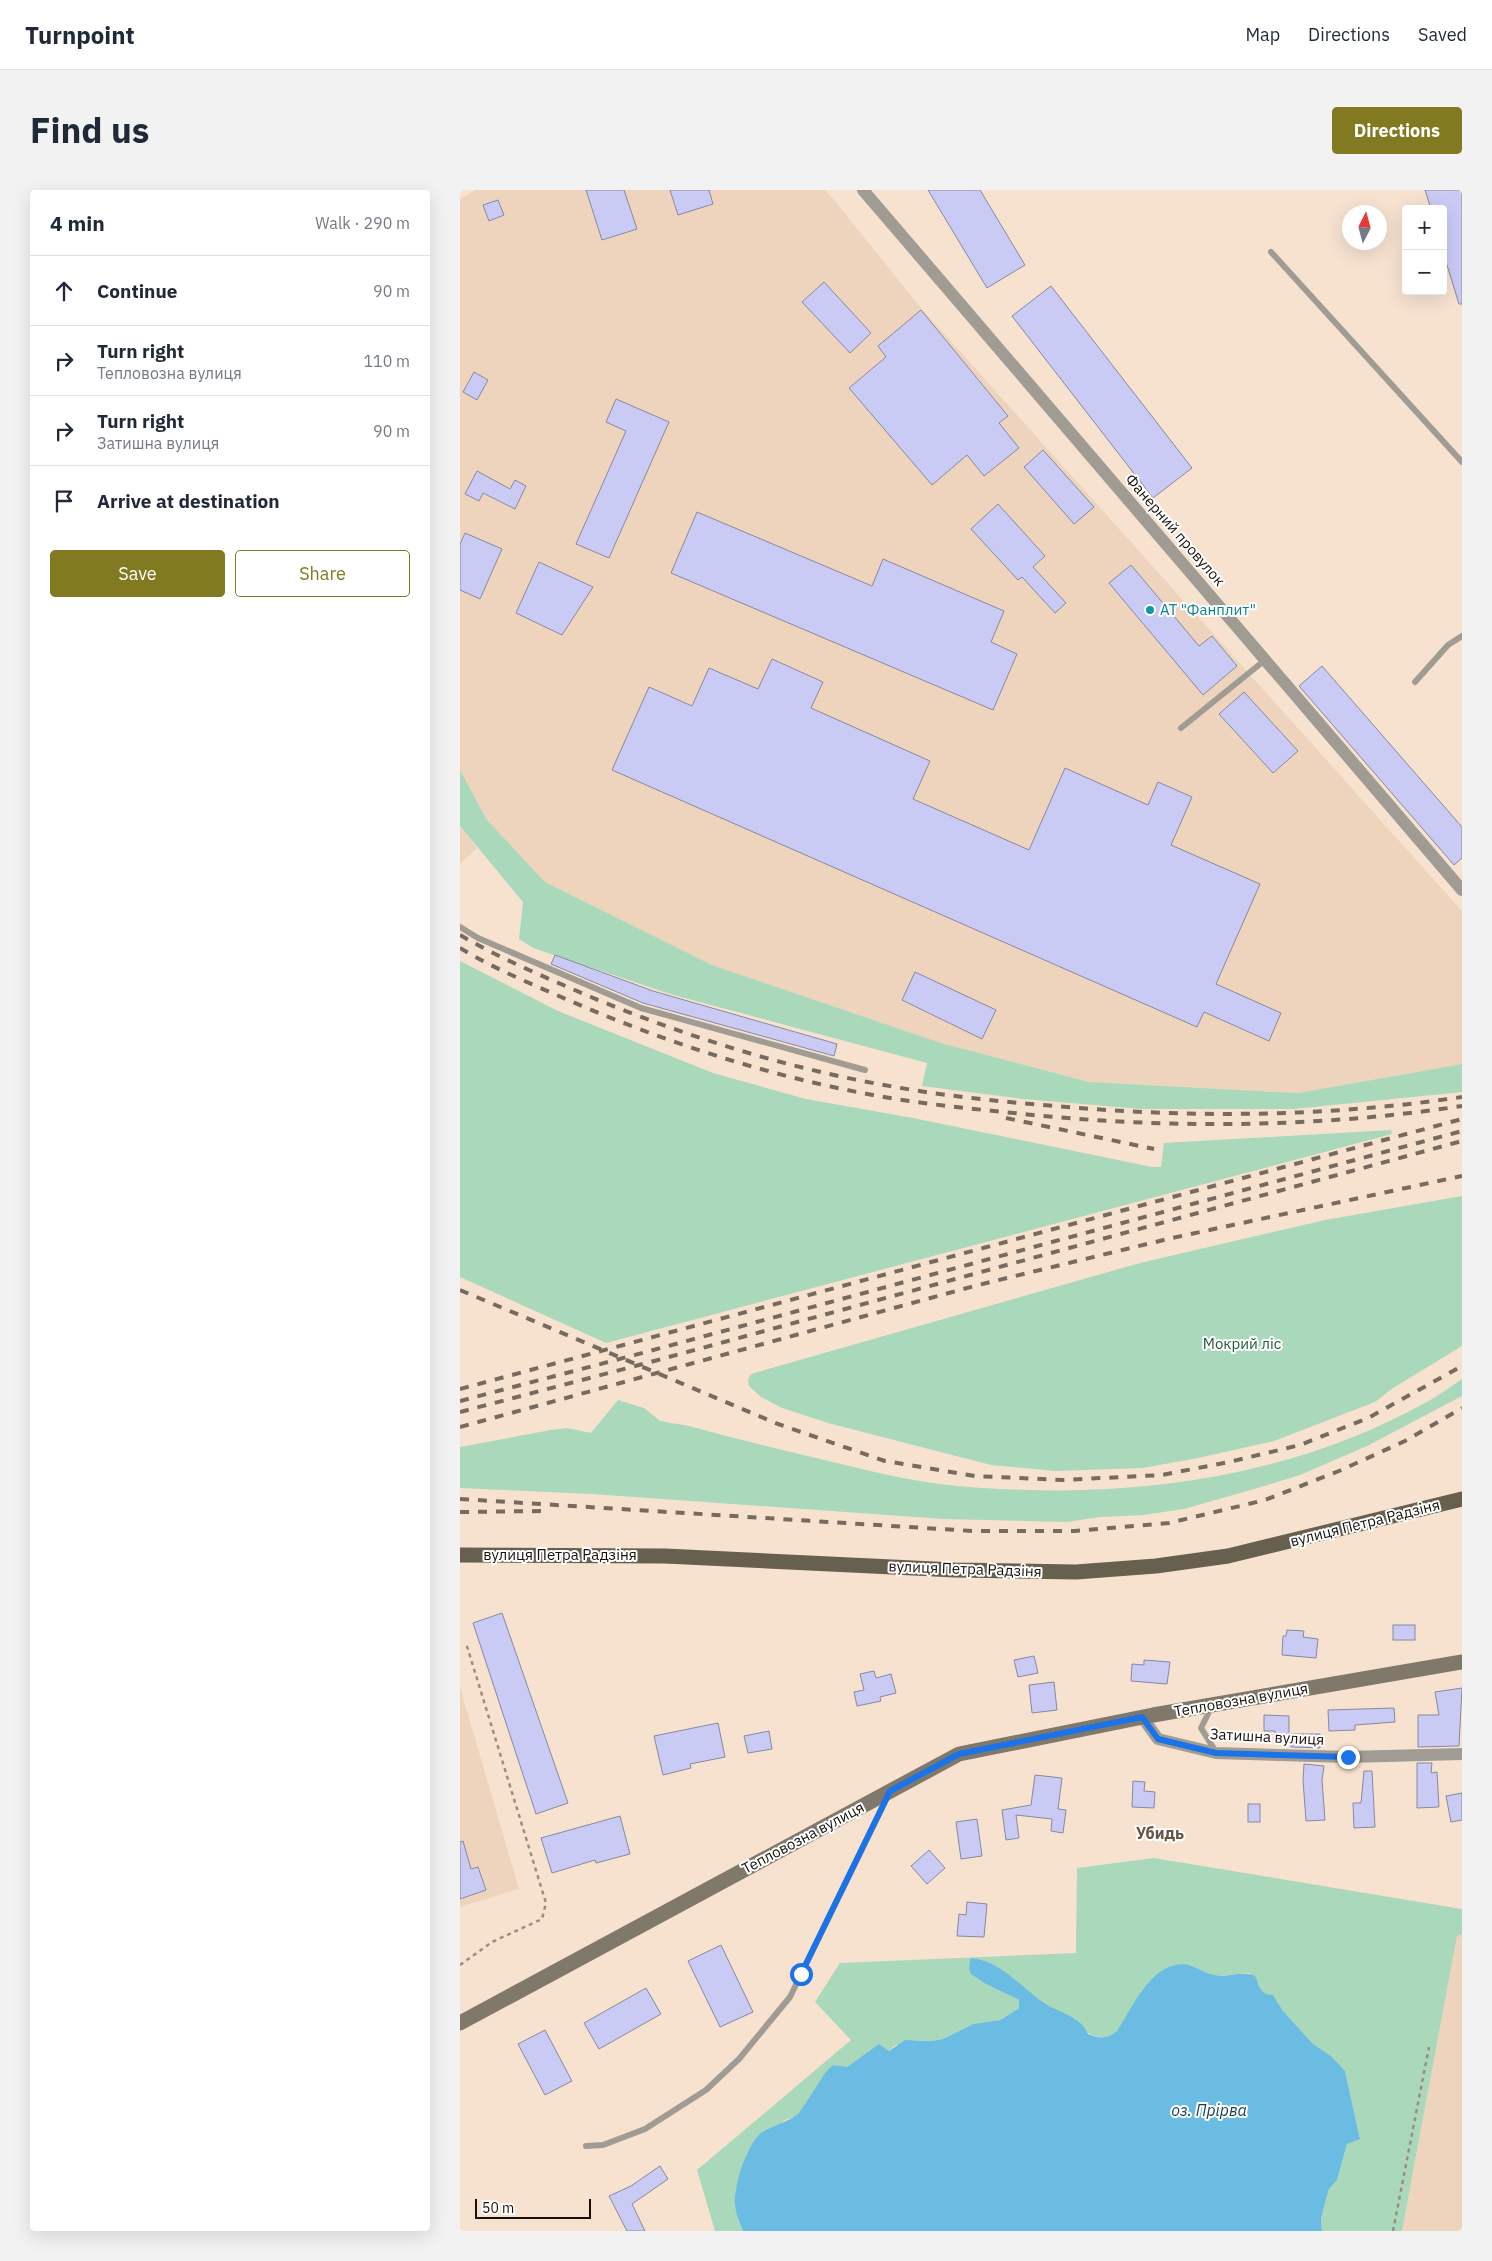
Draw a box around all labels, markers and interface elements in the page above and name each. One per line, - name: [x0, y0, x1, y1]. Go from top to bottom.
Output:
- text: Turnpoint: [25, 19, 135, 51]
- text: Map: [1245, 23, 1280, 46]
- text: Directions: [1308, 23, 1390, 46]
- text: Saved: [1418, 23, 1467, 46]
- text: Find us: [30, 107, 149, 153]
- button: Directions: [1332, 107, 1462, 154]
- north arrow: [1342, 205, 1387, 250]
- map controls: [1402, 205, 1447, 295]
- button: +: [1402, 205, 1447, 250]
- text: 4 min: [50, 209, 105, 237]
- text: Walk · 290 m: [315, 213, 410, 233]
- button: −: [1402, 250, 1447, 295]
- icon: ahead: [50, 277, 78, 305]
- text: Continue: [97, 279, 177, 303]
- text: 90 m: [373, 281, 410, 301]
- text: Turn right: [97, 339, 184, 363]
- icon: right: [50, 347, 78, 375]
- text: 110 m: [363, 351, 410, 371]
- text: Тепловозна вулиця: [97, 363, 242, 383]
- text: Turn right: [97, 409, 184, 433]
- icon: right: [50, 417, 78, 445]
- text: 90 m: [373, 421, 410, 441]
- text: Затишна вулиця: [97, 433, 219, 453]
- street label: Фанерний провулок: [1121, 470, 1229, 590]
- icon: arrive: [50, 487, 78, 515]
- text: Arrive at destination: [97, 489, 280, 513]
- button: Save: [50, 550, 225, 597]
- button: Share: [235, 550, 410, 597]
- place label: АТ "Фанплит": [1160, 600, 1256, 619]
- marker: АТ "Фанплит": [1144, 604, 1156, 616]
- park label: Мокрий ліс: [1203, 1334, 1282, 1353]
- street label: вулиця Петра Радзіня: [1288, 1495, 1442, 1550]
- street label: вулиця Петра Радзіня: [483, 1545, 637, 1564]
- street label: вулиця Петра Радзіня: [888, 1556, 1042, 1581]
- street label: Тепловозна вулиця: [1172, 1678, 1309, 1721]
- street label: Затишна вулиця: [1209, 1724, 1325, 1749]
- route end: [1337, 1746, 1360, 1769]
- street label: Тепловозна вулиця: [738, 1797, 867, 1878]
- district label: Убидь: [1136, 1823, 1184, 1843]
- route start: [790, 1963, 813, 1986]
- water label: оз. Прірва: [1171, 2100, 1247, 2120]
- scale bar: [475, 2196, 591, 2219]
- text: 50 m: [482, 2199, 514, 2217]

